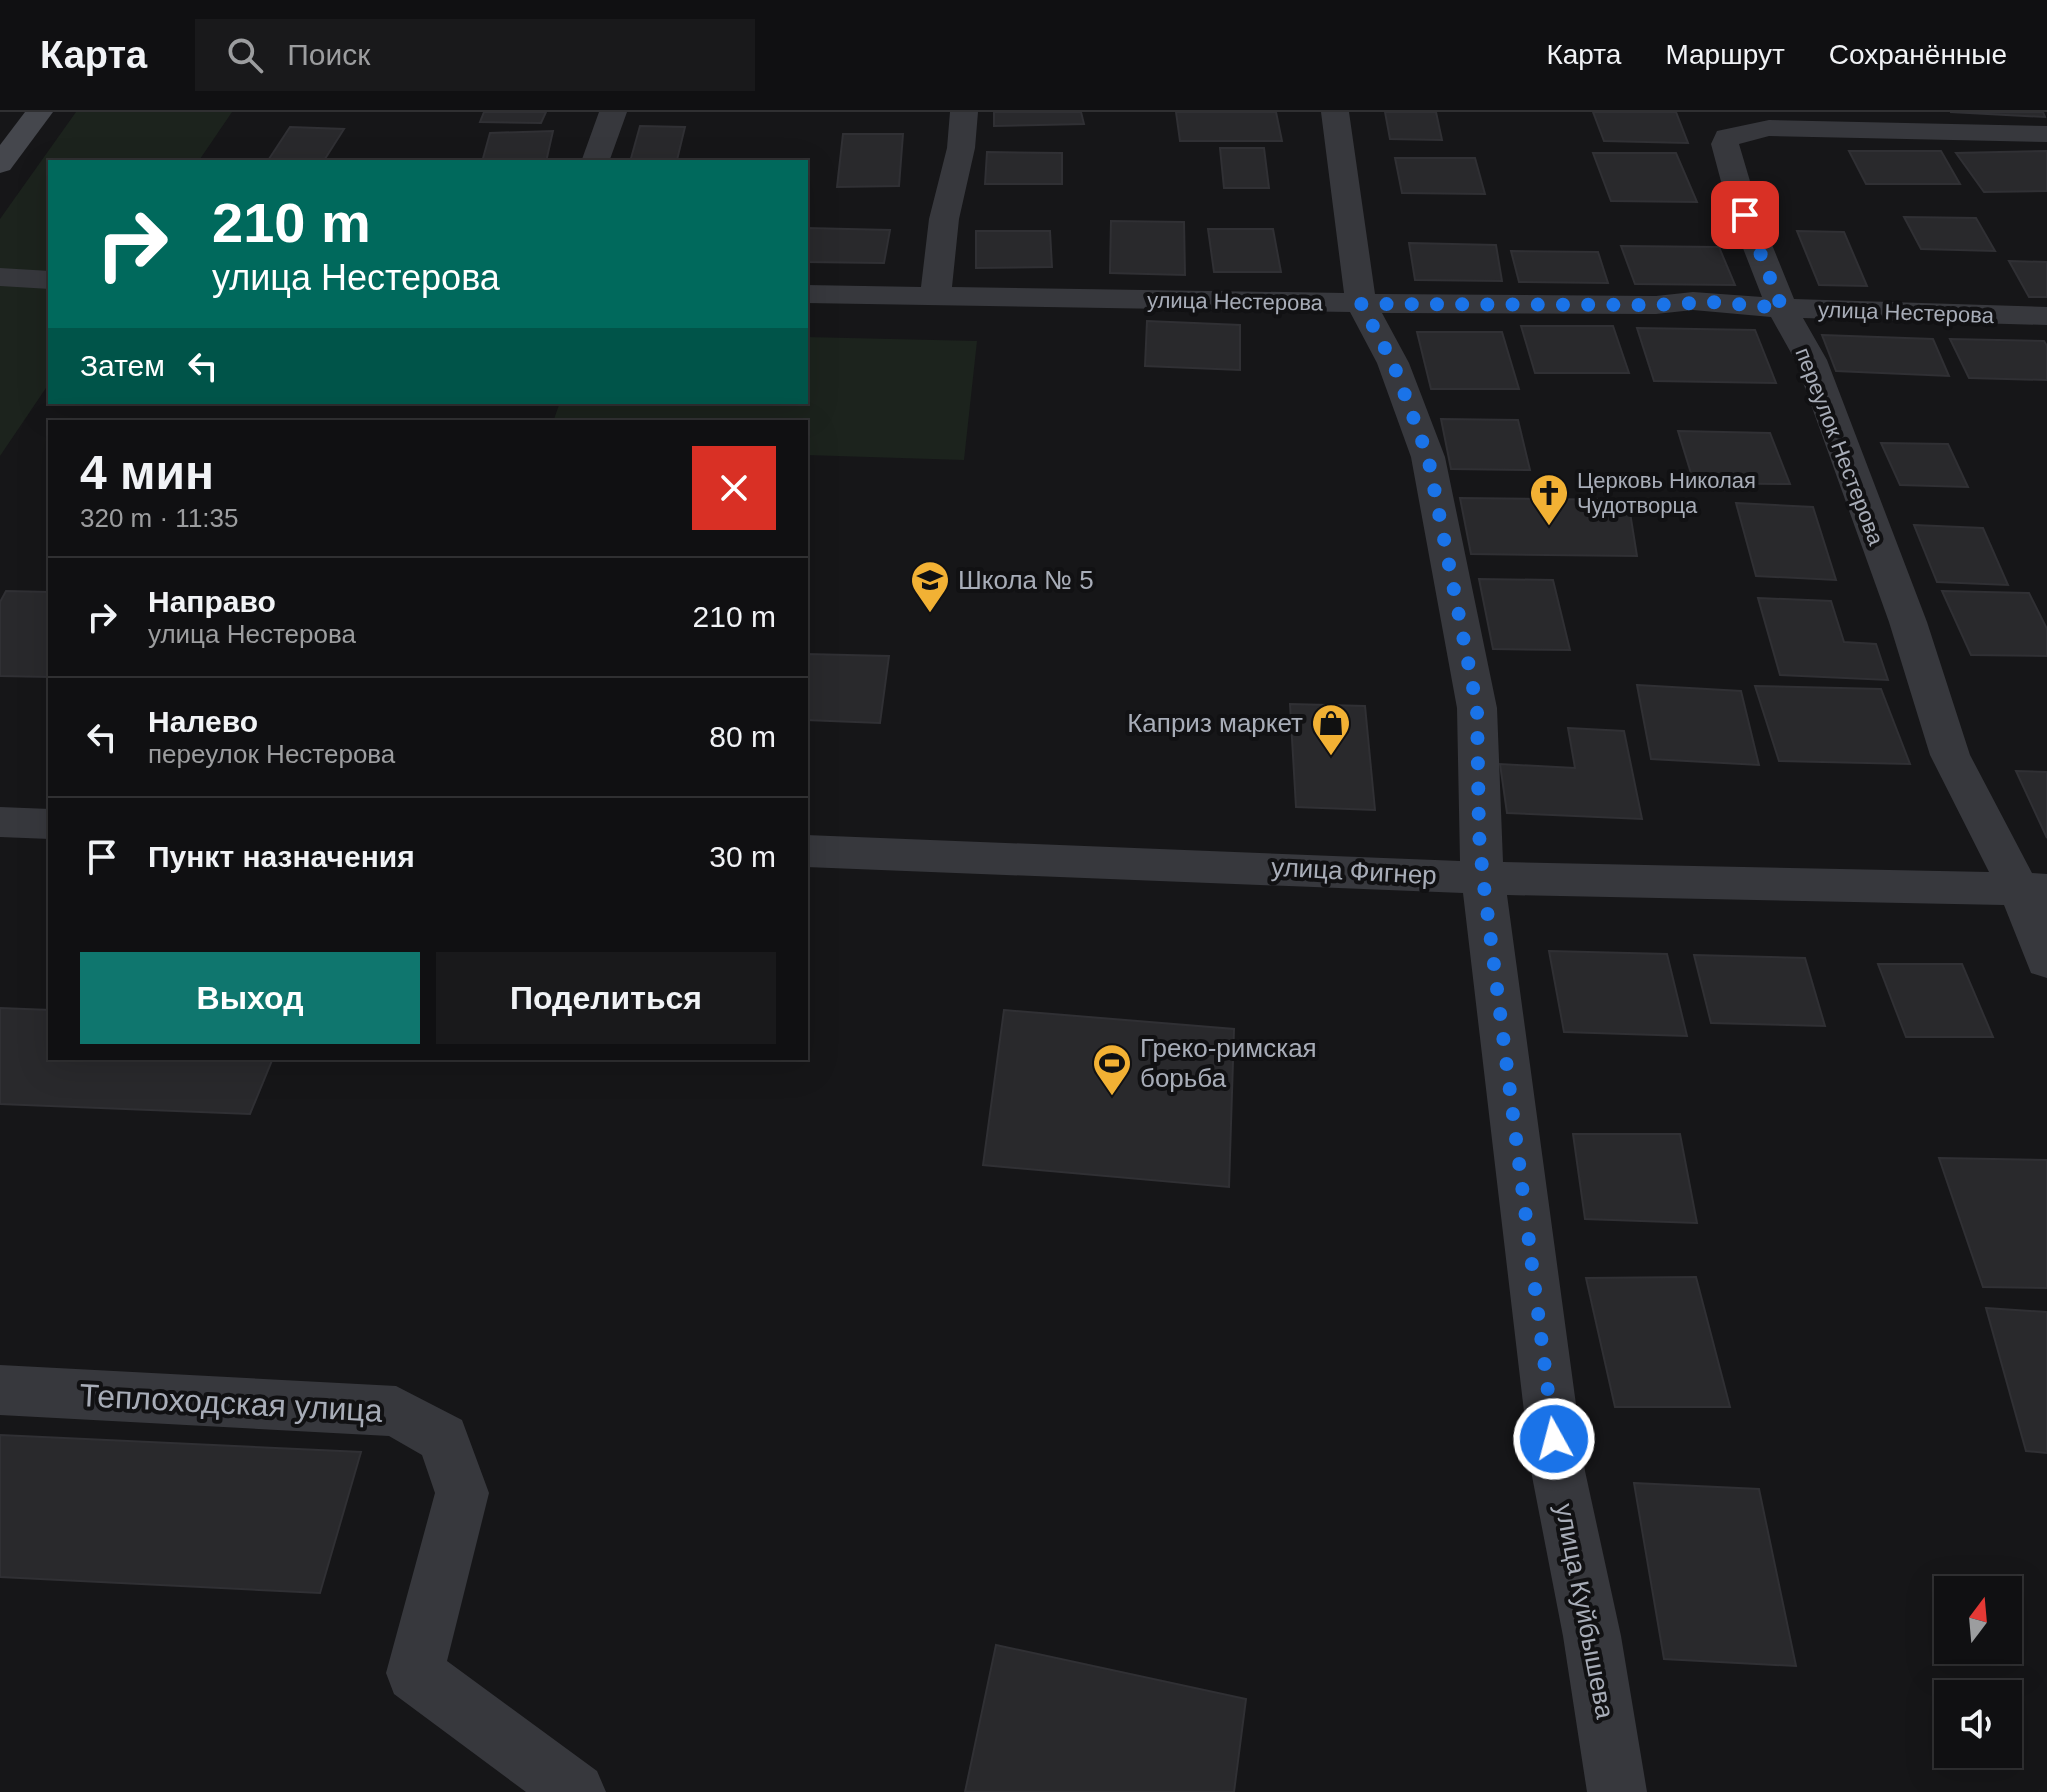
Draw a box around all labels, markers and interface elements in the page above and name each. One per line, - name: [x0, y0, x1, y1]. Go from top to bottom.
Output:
- search box: [195, 19, 755, 91]
- icon: search: [223, 33, 267, 77]
- text: Карта: [40, 34, 147, 76]
- text: Поиск: [287, 38, 370, 71]
- text: Карта: [1546, 39, 1621, 70]
- text: Маршрут: [1665, 39, 1785, 70]
- text: Сохранённые: [1829, 39, 2007, 70]
- pin: [1711, 181, 1779, 249]
- text: 210 m: [212, 191, 371, 254]
- icon: right: [80, 192, 184, 296]
- icon: arrive: [1723, 193, 1767, 237]
- text: улица Нестерова: [212, 257, 500, 298]
- street label: улица Нестерова: [1147, 287, 1324, 316]
- street label: улица Нестерова: [1818, 297, 1995, 328]
- icon: left: [181, 344, 225, 388]
- street label: переулок Нестерова: [1790, 344, 1889, 549]
- text: Затем: [80, 349, 165, 382]
- text: 4 мин: [80, 446, 214, 499]
- button: close: [692, 446, 776, 530]
- place label: Церковь Николая Чудотворца: [1577, 468, 1756, 518]
- church icon: Церковь Николая Чудотворца: [1528, 472, 1570, 527]
- text: 320 m · 11:35: [80, 503, 239, 533]
- school or university icon: Школа № 5: [909, 559, 951, 614]
- place label: Школа № 5: [958, 565, 1094, 595]
- text: Направо: [148, 585, 276, 618]
- icon: right: [80, 595, 124, 639]
- text: 210 m: [693, 600, 776, 633]
- text: улица Нестерова: [148, 619, 356, 649]
- shop icon: Каприз маркет: [1310, 702, 1352, 757]
- text: Налево: [148, 705, 258, 738]
- place label: Каприз маркет: [1127, 708, 1303, 738]
- icon: left: [80, 715, 124, 759]
- text: 80 m: [709, 720, 776, 753]
- text: переулок Нестерова: [148, 739, 395, 769]
- icon: arrive: [80, 835, 124, 879]
- text: Пункт назначения: [148, 840, 415, 873]
- text: 30 m: [709, 840, 776, 873]
- street label: улица Фигнер: [1270, 852, 1438, 890]
- button: Выход: [80, 952, 420, 1044]
- button: Поделиться: [436, 952, 776, 1044]
- place label: Греко-римская борьба: [1140, 1033, 1317, 1093]
- sports icon: Греко-римская борьба: [1091, 1042, 1133, 1097]
- street label: Теплоходская улица: [79, 1377, 384, 1429]
- position arrow: [1512, 1397, 1596, 1481]
- street label: улица Куйбышева: [1549, 1501, 1621, 1722]
- north arrow: [1934, 1576, 2022, 1664]
- map controls: [1934, 1576, 2022, 1768]
- button: sound: [1934, 1680, 2022, 1768]

